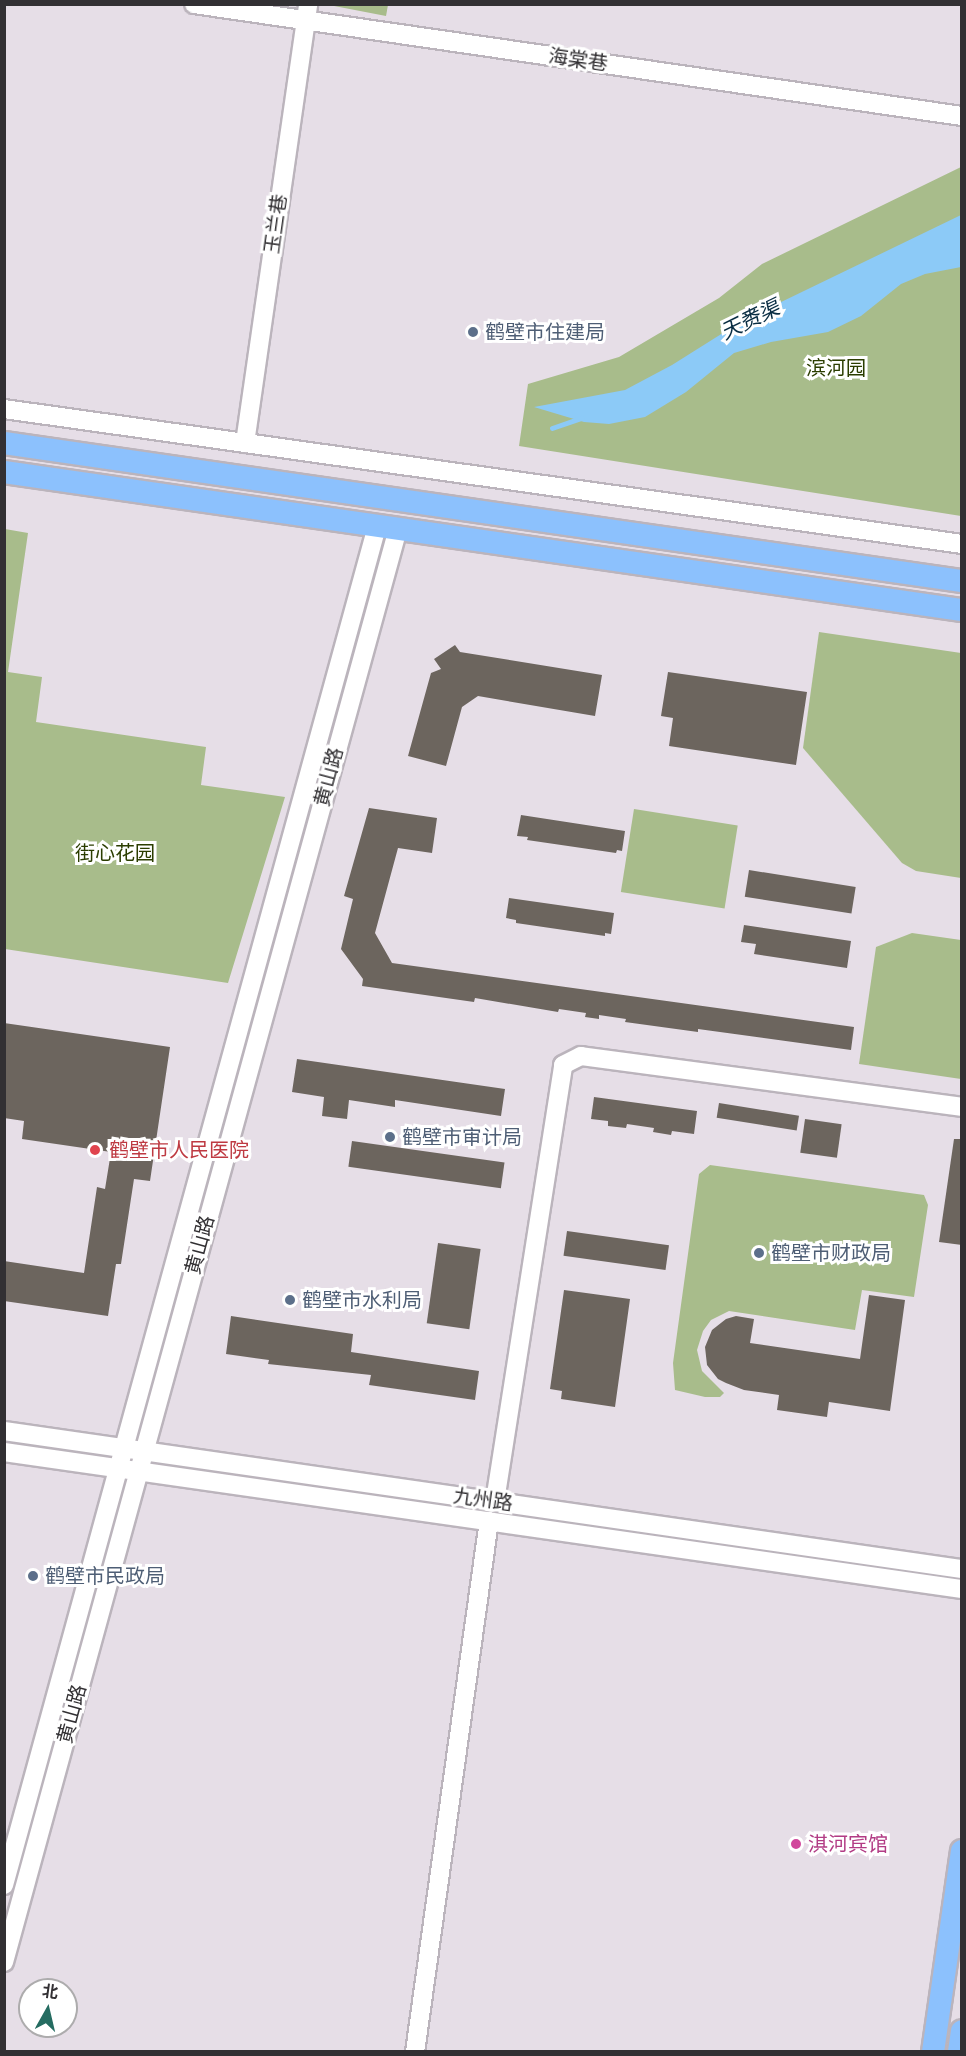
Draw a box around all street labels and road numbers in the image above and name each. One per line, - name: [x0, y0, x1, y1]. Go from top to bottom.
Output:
- street label: 海棠巷: [547, 44, 609, 76]
- street label: 玉兰巷: [260, 193, 292, 255]
- street label: 黄山路: [310, 745, 348, 809]
- street label: 黄山路: [181, 1213, 219, 1277]
- street label: 九州路: [452, 1484, 514, 1516]
- street label: 黄山路: [53, 1682, 91, 1746]

